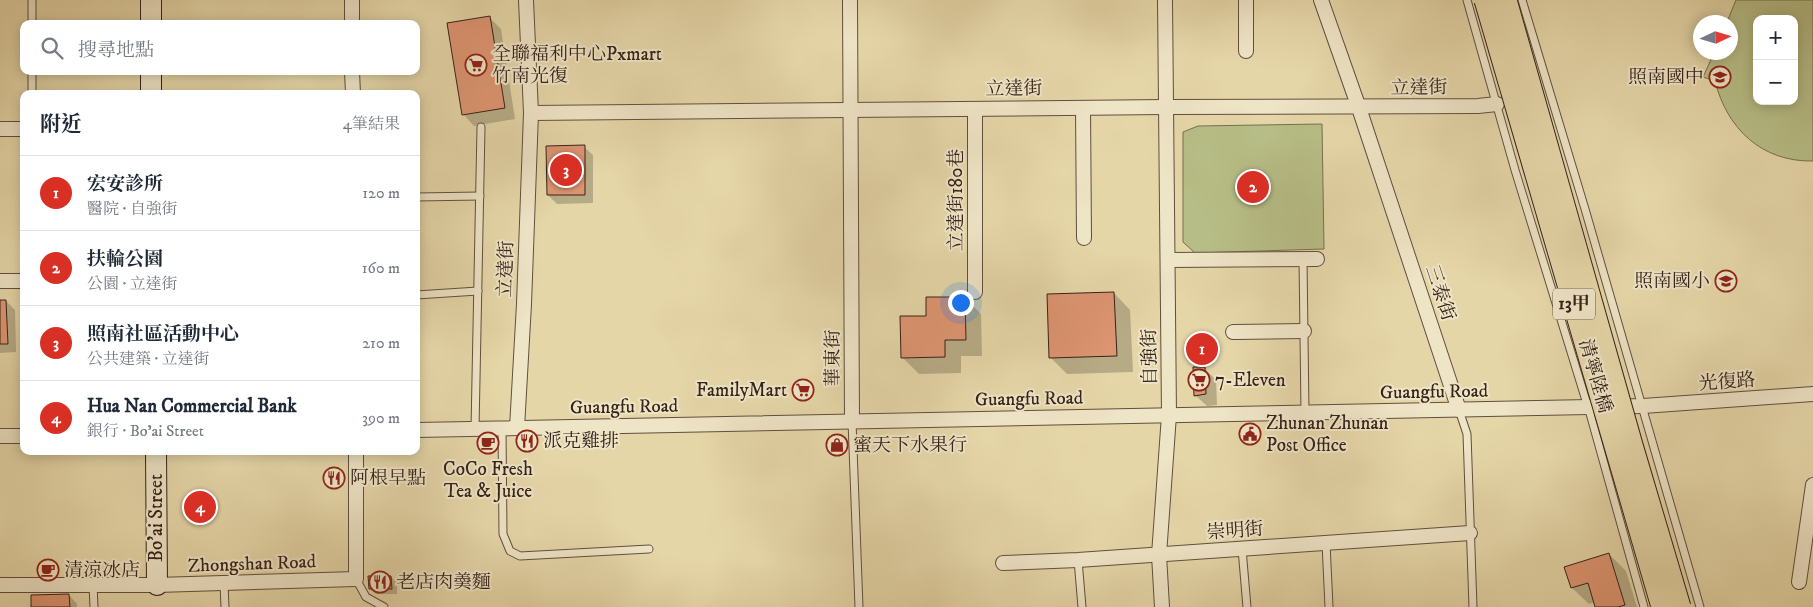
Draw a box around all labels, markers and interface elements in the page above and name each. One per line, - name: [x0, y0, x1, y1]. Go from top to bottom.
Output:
- north arrow: [1693, 15, 1738, 60]
- map controls: [1753, 15, 1798, 105]
- button: +: [1753, 15, 1798, 60]
- search box: [20, 20, 420, 75]
- icon: search: [38, 34, 66, 62]
- text: 搜尋地點: [78, 39, 154, 62]
- place label: 全聯福利中心Pxmart 竹南光復: [492, 43, 662, 88]
- supermarket icon: 全聯福利中心Pxmart 竹南光復: [464, 53, 488, 77]
- button: −: [1753, 60, 1798, 105]
- school or university icon: 照南國中: [1708, 65, 1732, 89]
- place label: 照南國中: [1628, 66, 1704, 89]
- street label: 立達街: [1390, 76, 1448, 100]
- street label: 立達街: [985, 77, 1043, 101]
- text: 附近: [40, 112, 82, 138]
- text: 4筆結果: [343, 114, 400, 134]
- street label: 立達街180巷: [945, 149, 968, 251]
- pin: 3: [550, 151, 582, 189]
- pin: 2: [1237, 168, 1269, 206]
- text: 宏安診所: [87, 173, 163, 196]
- text: 1: [53, 183, 59, 203]
- text: 120 m: [362, 183, 400, 203]
- text: 醫院 · 自強街: [87, 199, 178, 219]
- street label: 立達街: [494, 240, 518, 298]
- text: 扶輪公園: [87, 248, 163, 271]
- text: 2: [52, 258, 60, 278]
- text: 160 m: [362, 258, 400, 278]
- street label: 三泰街: [1420, 262, 1460, 324]
- school or university icon: 照南國小: [1714, 269, 1738, 293]
- place label: 照南國小: [1634, 270, 1710, 293]
- text: 公園 · 立達街: [87, 274, 178, 294]
- road number: 13甲: [1553, 288, 1595, 320]
- your location: [948, 290, 974, 316]
- text: 照南社區活動中心: [87, 323, 239, 346]
- street label: 自強街: [1138, 328, 1162, 386]
- street label: 華東街: [822, 329, 845, 387]
- pin: 1: [1186, 330, 1218, 368]
- text: 3: [53, 333, 59, 353]
- text: 210 m: [362, 333, 400, 353]
- street label: 清寧陸橋: [1573, 336, 1617, 416]
- text: 公共建築 · 立達街: [87, 349, 210, 369]
- supermarket icon: 7-Eleven: [1187, 368, 1211, 392]
- place label: 7-Eleven: [1215, 369, 1286, 392]
- street label: 光復路: [1698, 369, 1756, 395]
- supermarket icon: FamilyMart: [791, 378, 815, 402]
- place label: FamilyMart: [696, 379, 787, 402]
- street label: Guangfu Road: [1380, 380, 1489, 404]
- street label: Guangfu Road: [975, 387, 1084, 411]
- text: Hua Nan Commercial Bank: [87, 395, 297, 418]
- street label: Guangfu Road: [570, 395, 679, 419]
- text: 4: [51, 408, 61, 428]
- text: 390 m: [362, 408, 400, 428]
- place label: Zhunan Zhunan Post Office: [1266, 412, 1388, 457]
- text: 銀行 · Bo'ai Street: [87, 421, 204, 441]
- public building icon: Zhunan Zhunan Post Office: [1238, 422, 1262, 446]
- restaurant icon: 派克雞排: [515, 429, 539, 453]
- place label: 派克雞排: [543, 430, 619, 453]
- cafe icon: CoCo Fresh Tea & Juice: [476, 431, 500, 455]
- shop icon: 蜜天下水果行: [825, 433, 849, 457]
- place label: 蜜天下水果行: [853, 434, 967, 457]
- place label: CoCo Fresh Tea & Juice: [443, 458, 533, 503]
- restaurant icon: 阿根早點: [322, 466, 346, 490]
- place label: 阿根早點: [350, 467, 426, 490]
- street label: Bo'ai Street: [145, 474, 168, 562]
- pin: 4: [184, 488, 216, 526]
- street label: 崇明街: [1206, 518, 1264, 544]
- street label: Zhongshan Road: [188, 550, 317, 578]
- cafe icon: 清涼冰店: [36, 558, 60, 582]
- place label: 清涼冰店: [64, 559, 140, 582]
- restaurant icon: 老店肉羮麵: [368, 570, 392, 594]
- place label: 老店肉羮麵: [396, 571, 491, 594]

